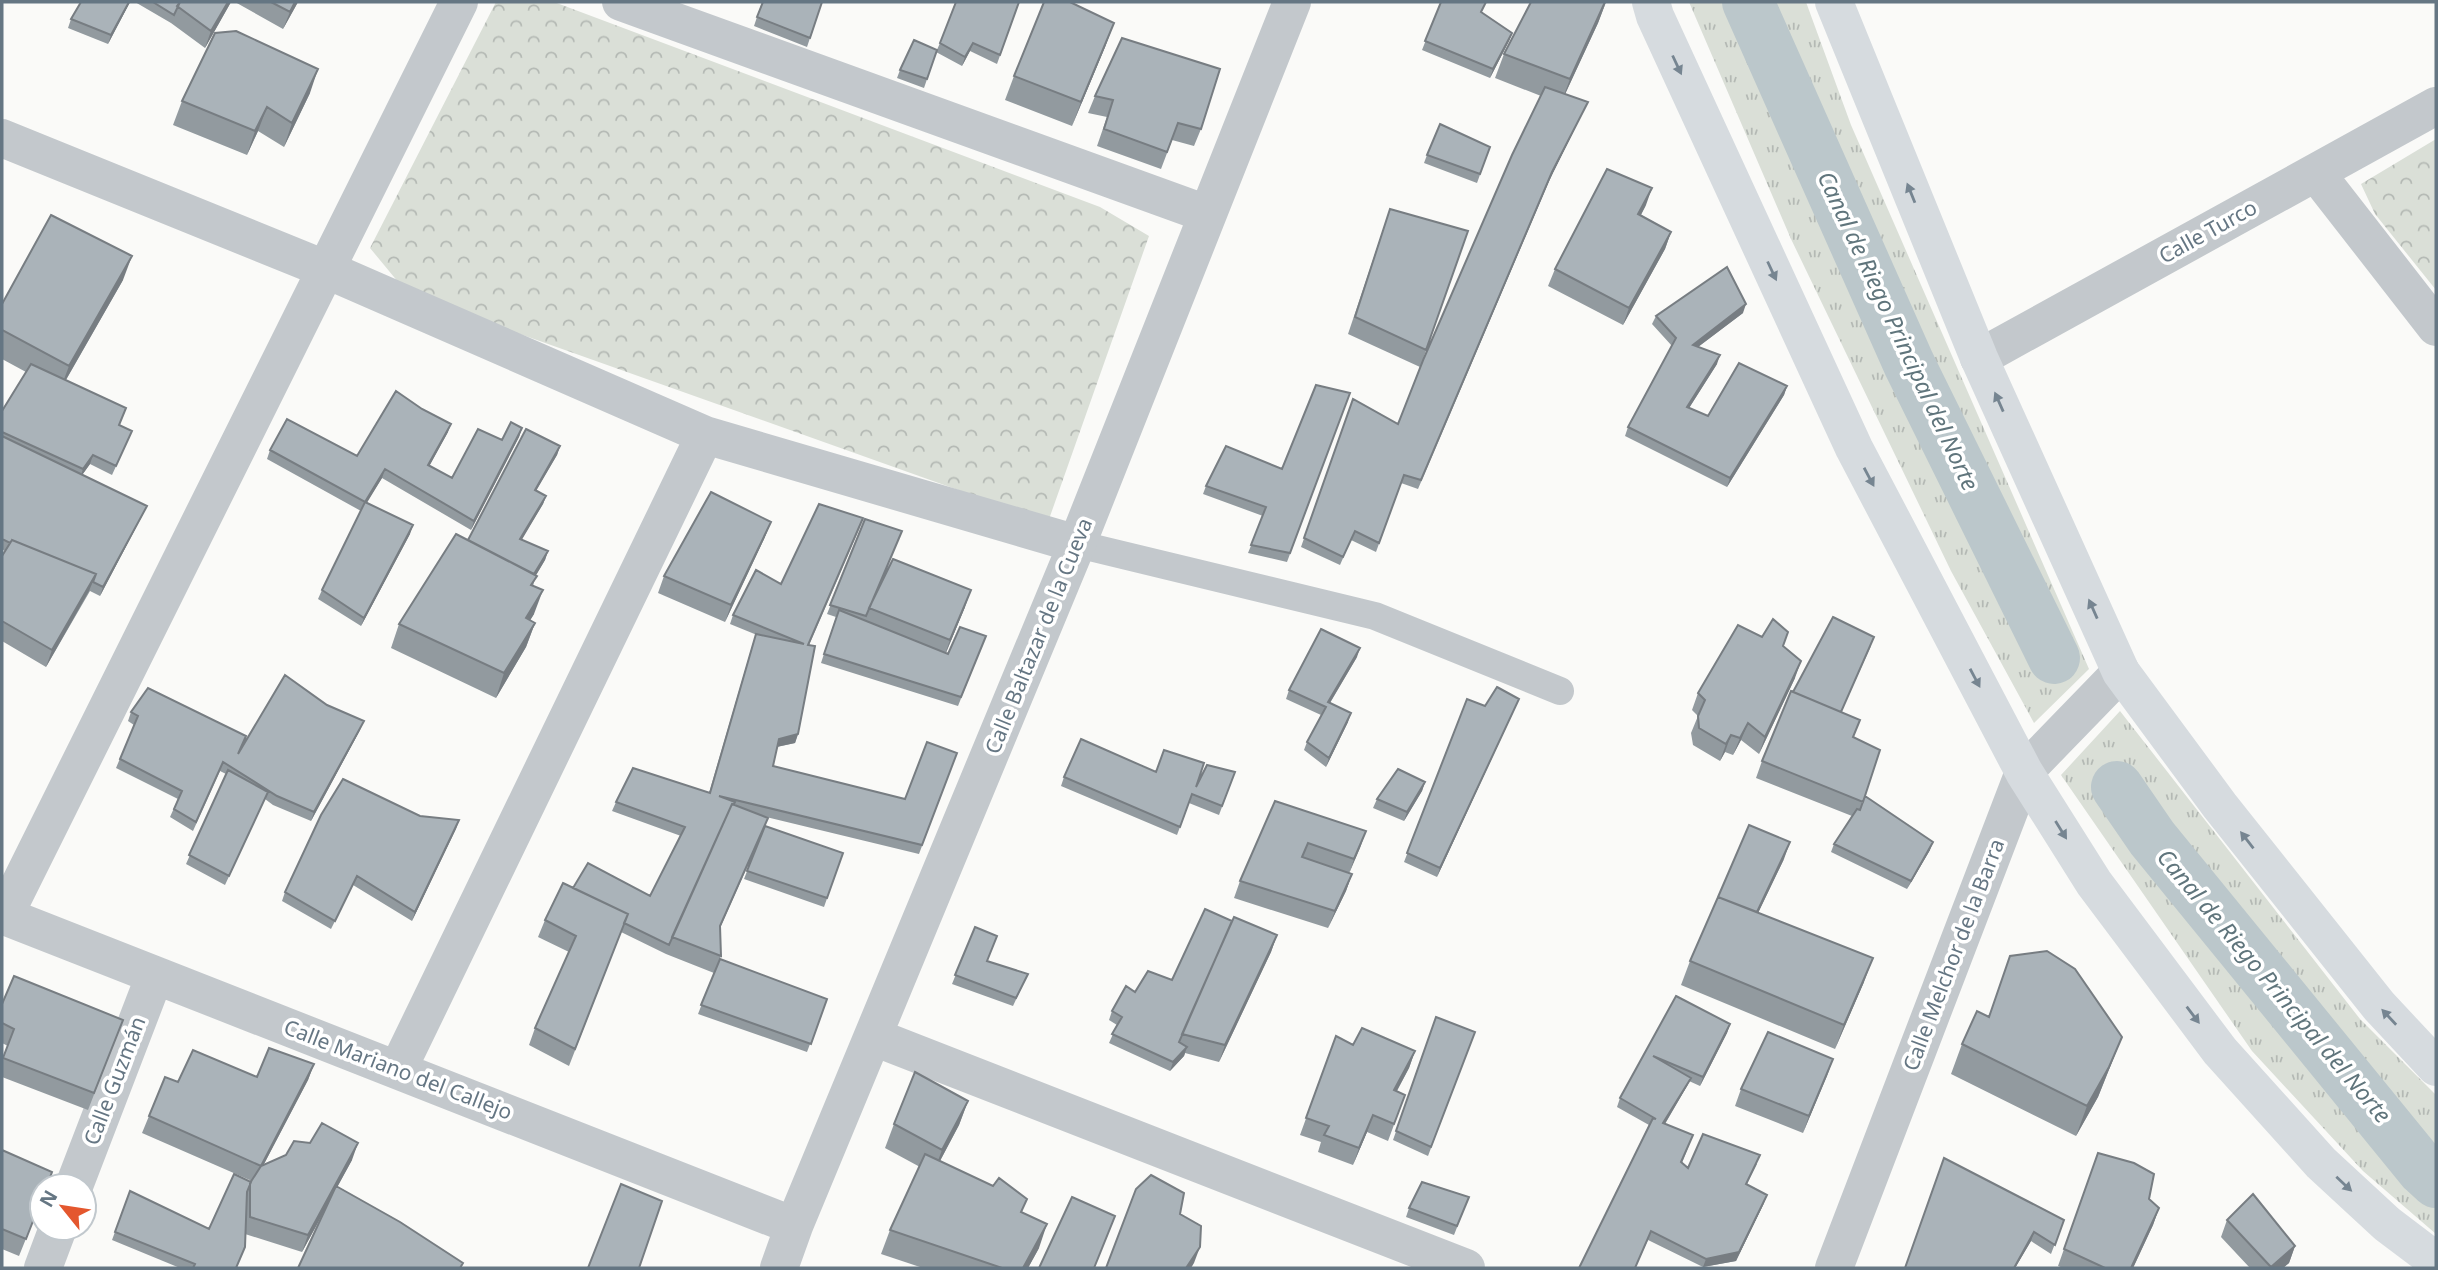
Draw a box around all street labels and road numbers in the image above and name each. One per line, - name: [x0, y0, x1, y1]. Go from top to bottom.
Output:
- street label: Calle Turco: [2154, 193, 2261, 270]
- street label: Calle Baltazar de la Cueva: [978, 513, 1098, 758]
- street label: Calle Melchor de la Barra: [1896, 835, 2010, 1075]
- street label: Calle Guzmán: [77, 1012, 151, 1149]
- street label: Calle Mariano del Callejo: [280, 1013, 517, 1126]

